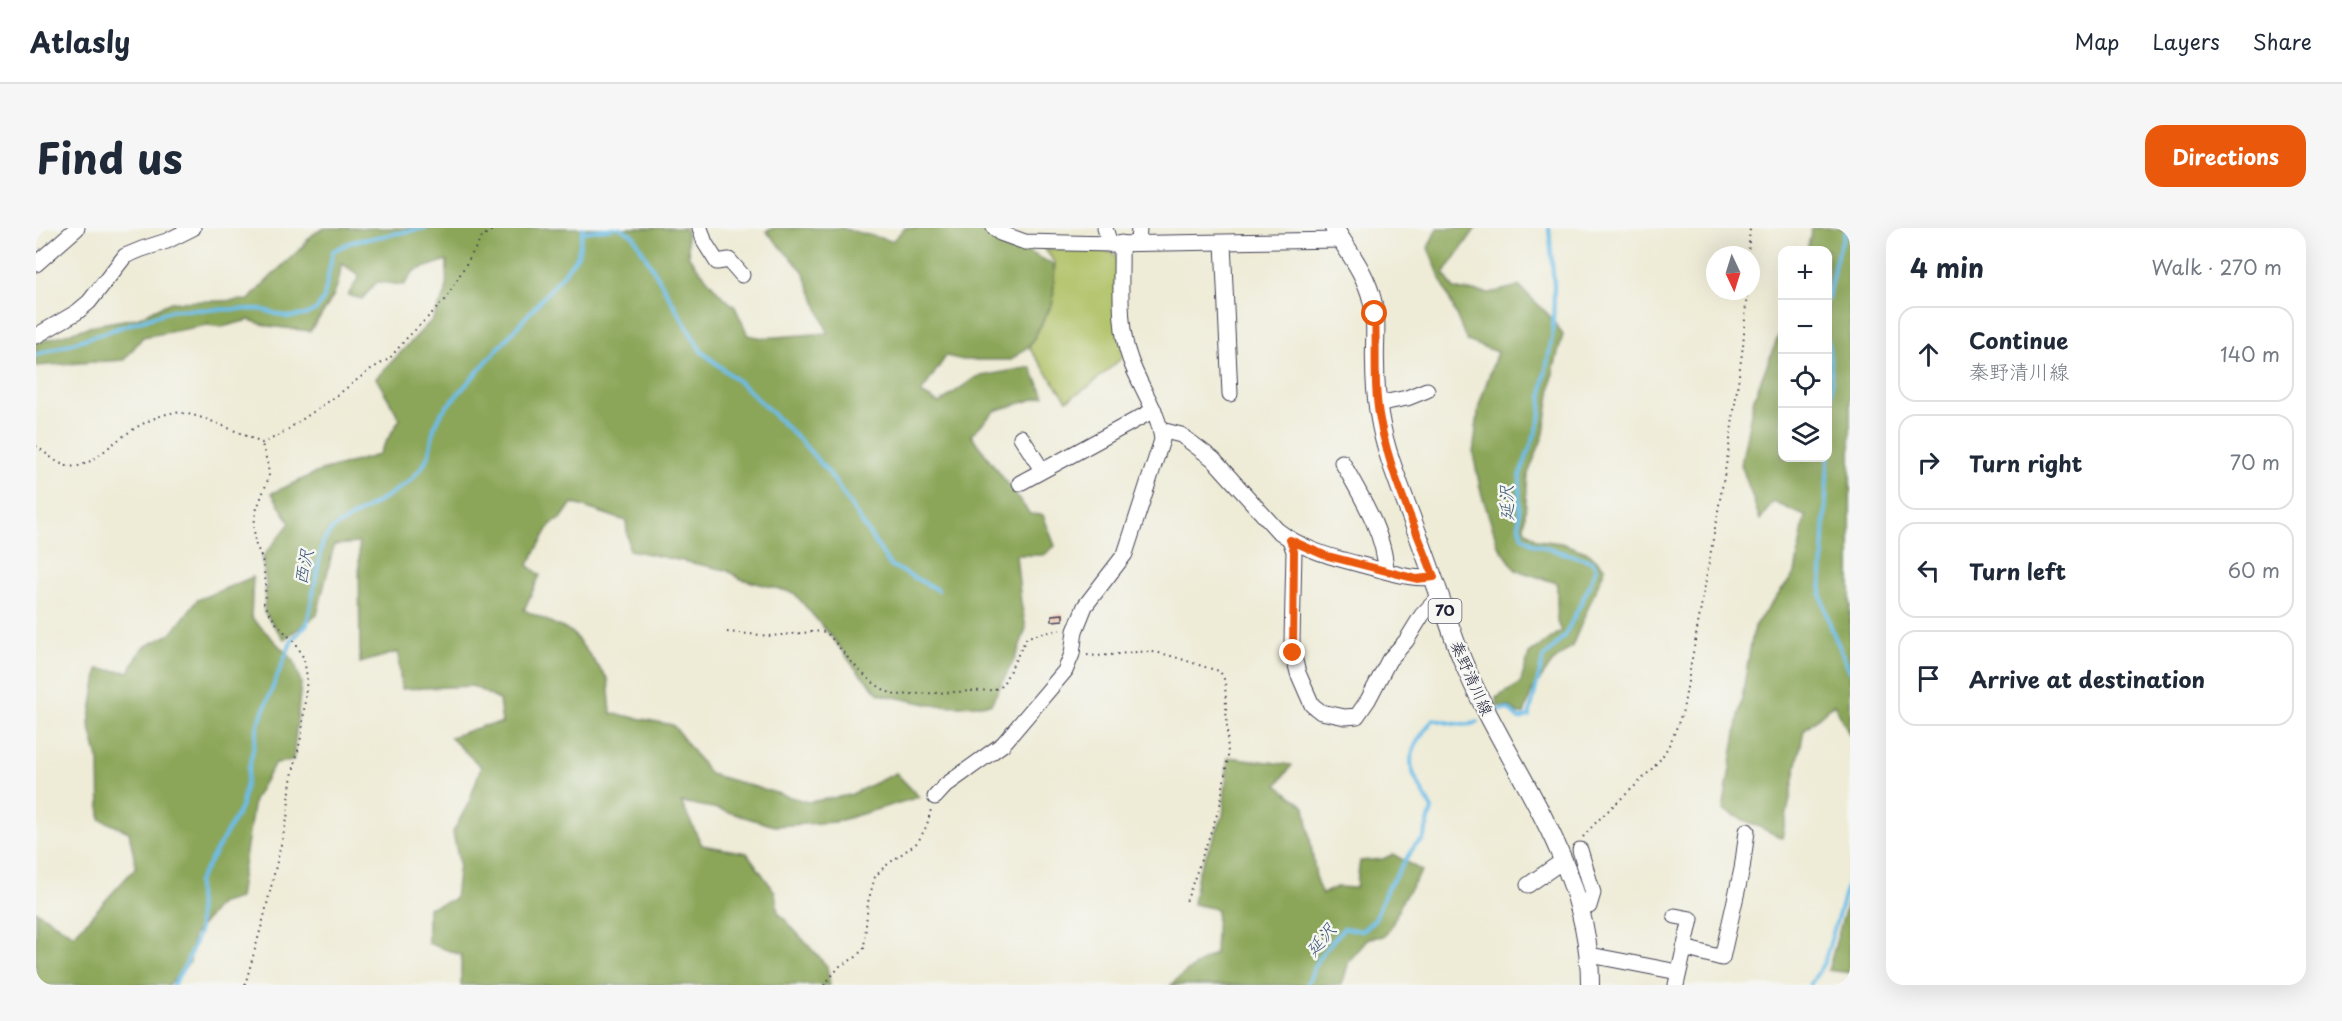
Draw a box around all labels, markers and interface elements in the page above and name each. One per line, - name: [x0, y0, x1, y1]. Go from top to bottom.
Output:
- text: Atlasly: [30, 20, 130, 63]
- text: Map: [2075, 25, 2119, 57]
- text: Layers: [2152, 25, 2220, 57]
- text: Share: [2253, 25, 2312, 57]
- text: Find us: [36, 125, 183, 188]
- button: Directions: [2145, 125, 2306, 187]
- north arrow: [1706, 246, 1760, 300]
- map controls: [1778, 246, 1832, 462]
- button: +: [1778, 246, 1832, 300]
- text: 4 min: [1910, 248, 1984, 287]
- text: Walk · 270 m: [2151, 252, 2282, 282]
- route start: [1361, 300, 1387, 326]
- button: −: [1778, 300, 1832, 354]
- text: Continue: [1969, 323, 2068, 356]
- icon: ahead: [1912, 338, 1945, 371]
- text: 140 m: [2220, 339, 2280, 369]
- button: locate: [1778, 354, 1832, 408]
- text: 秦野清川線: [1969, 356, 2069, 386]
- button: layers: [1778, 408, 1832, 462]
- icon: right: [1912, 446, 1945, 479]
- text: Turn right: [1969, 446, 2082, 479]
- text: 70 m: [2230, 447, 2280, 477]
- water label: 延沢: [1492, 484, 1519, 521]
- water label: 西沢: [286, 545, 319, 587]
- icon: left: [1912, 554, 1945, 587]
- text: Turn left: [1969, 554, 2066, 587]
- text: 60 m: [2228, 555, 2280, 585]
- road number: 70: [1428, 599, 1462, 623]
- street label: 秦野清川線: [1446, 636, 1500, 719]
- route end: [1279, 639, 1305, 665]
- icon: arrive: [1912, 662, 1945, 695]
- text: Arrive at destination: [1969, 662, 2205, 695]
- water label: 延沢: [1298, 916, 1342, 962]

